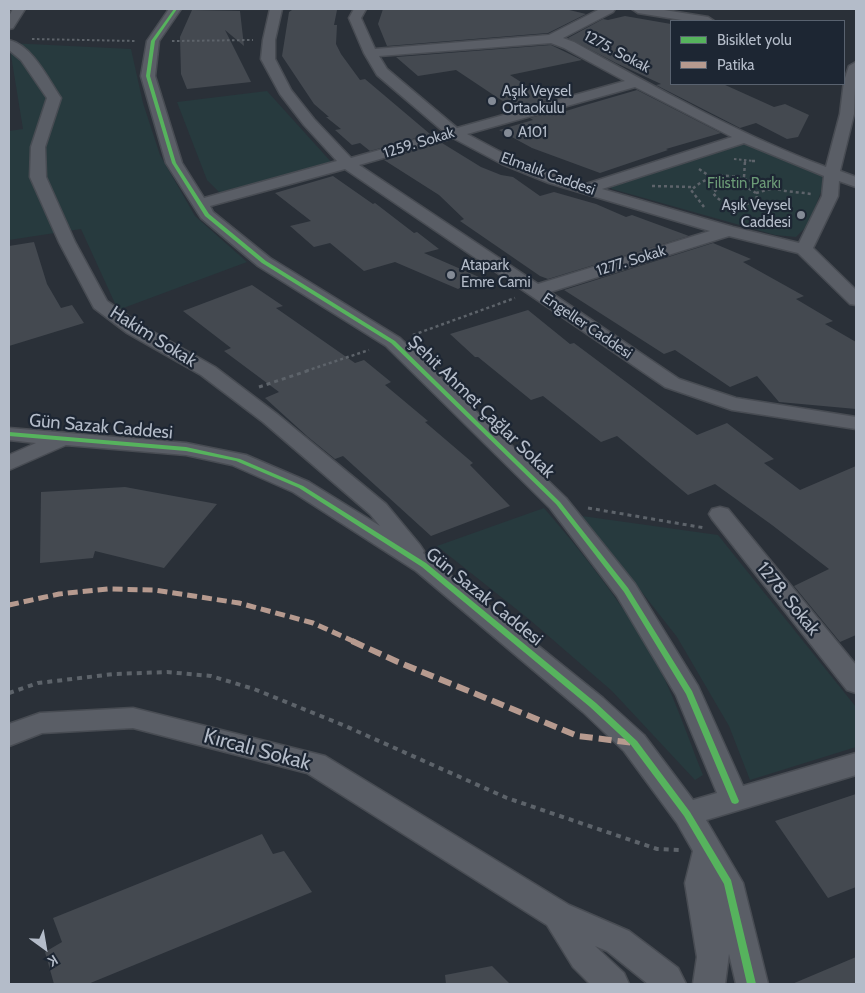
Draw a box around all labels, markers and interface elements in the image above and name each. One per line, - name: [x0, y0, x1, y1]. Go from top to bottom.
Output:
- legend: [670, 20, 845, 85]
- street label: 1275. Sokak: [581, 27, 653, 77]
- text: Bisiklet yolu: [717, 31, 792, 49]
- text: Patika: [717, 56, 755, 74]
- place label: Aşık Veysel Ortaokulu: [502, 83, 572, 118]
- marker: Aşık Veysel Ortaokulu: [486, 95, 498, 107]
- street label: 1259. Sokak: [381, 124, 457, 162]
- place label: A101: [518, 124, 547, 142]
- marker: A101: [502, 127, 514, 139]
- street label: Elmalık Caddesi: [498, 149, 598, 199]
- park label: Filistin Parkı: [707, 175, 781, 193]
- place label: Aşık Veysel Caddesi: [721, 197, 791, 232]
- marker: Aşık Veysel Caddesi: [795, 209, 807, 221]
- street label: 1277. Sokak: [594, 242, 668, 280]
- place label: Atapark Emre Cami: [461, 257, 531, 292]
- marker: Atapark Emre Cami: [445, 269, 457, 281]
- street label: Engeller Caddesi: [539, 289, 635, 363]
- street label: Hakim Sokak: [106, 302, 200, 372]
- street label: Şehit Ahmet Çağlar Sokak: [403, 331, 559, 483]
- street label: Gün Sazak Caddesi: [28, 410, 174, 444]
- street label: Gün Sazak Caddesi: [421, 543, 547, 651]
- street label: 1278. Sokak: [752, 558, 824, 640]
- street label: Kırcalı Sokak: [201, 724, 313, 776]
- north arrow: [20, 923, 70, 973]
- text: K: [44, 951, 61, 971]

